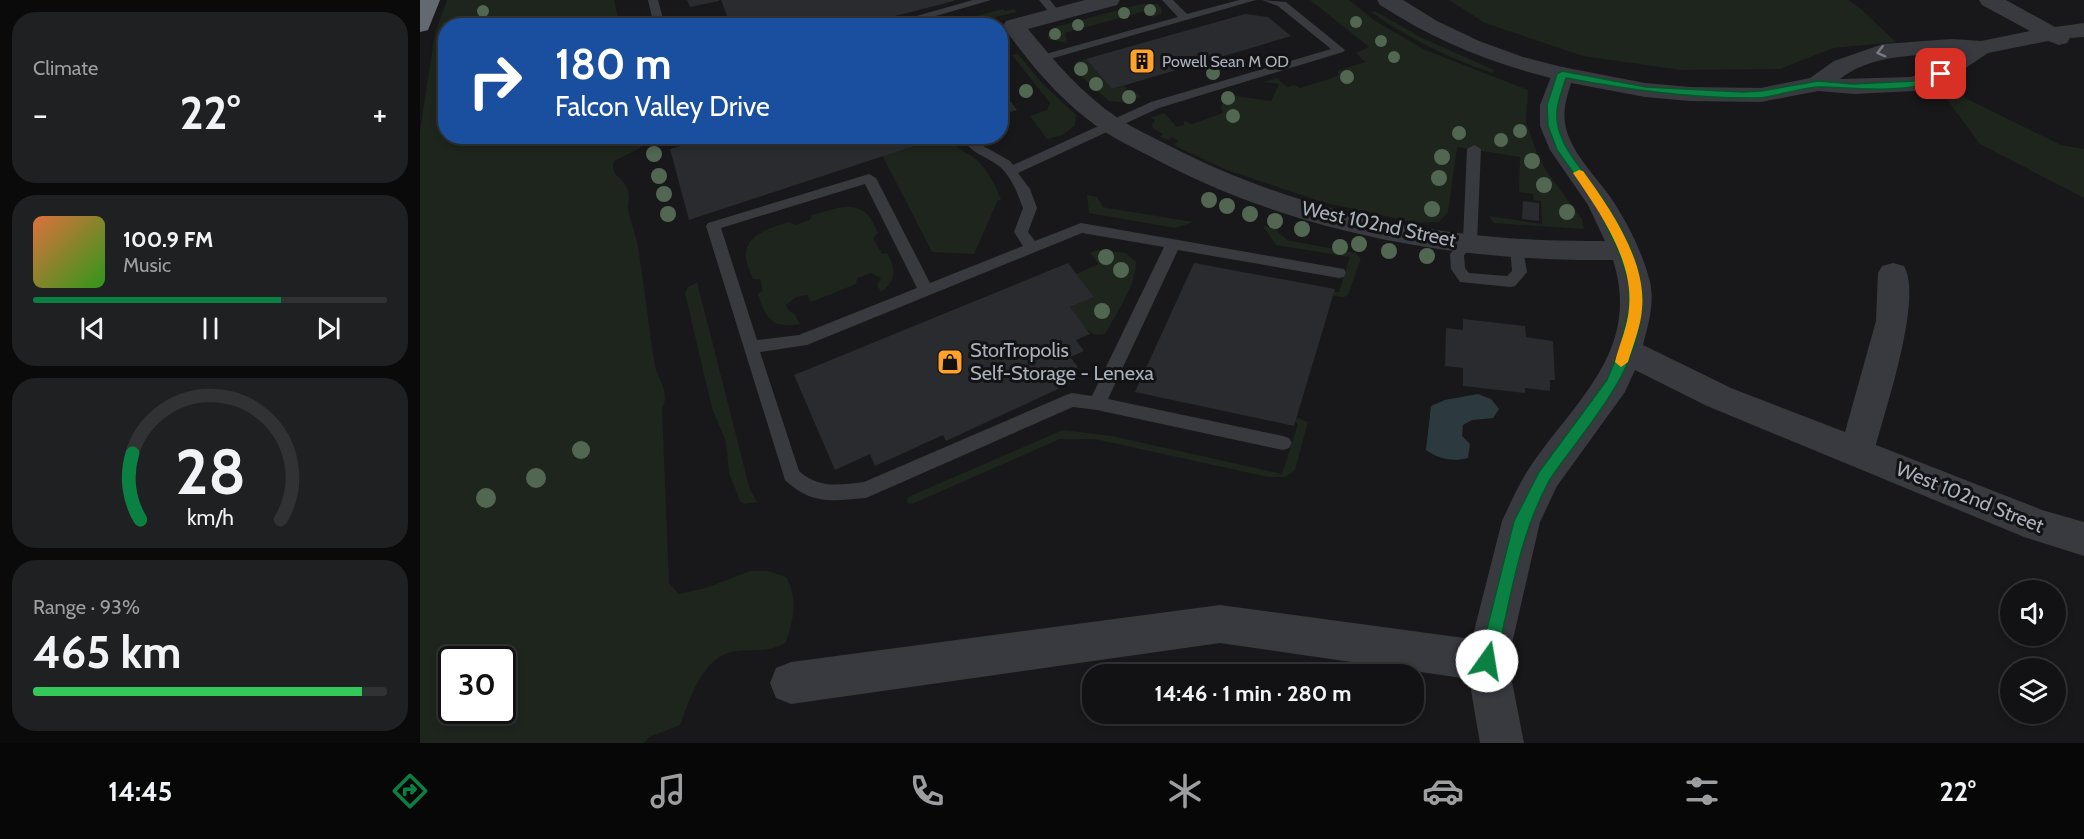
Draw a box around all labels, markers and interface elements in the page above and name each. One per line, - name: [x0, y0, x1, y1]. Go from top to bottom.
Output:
- text: 180 m: [555, 38, 671, 90]
- icon: right: [456, 42, 534, 120]
- one-way arrow: [1876, 45, 1886, 58]
- building icon: Powell Sean M OD: [1127, 46, 1157, 76]
- pin: [1915, 48, 1966, 99]
- place label: Powell Sean M OD: [1162, 52, 1289, 71]
- text: Climate: [33, 56, 98, 80]
- icon: arrive: [1924, 57, 1957, 90]
- text: 22°: [180, 86, 240, 140]
- text: Falcon Valley Drive: [555, 90, 770, 123]
- text: −: [33, 94, 48, 134]
- text: +: [372, 94, 387, 134]
- street label: West 102nd Street: [1300, 196, 1459, 252]
- text: 100.9 FM: [123, 226, 213, 253]
- text: Music: [123, 253, 171, 277]
- icon: previous: [76, 312, 109, 345]
- icon: pause: [194, 312, 227, 345]
- icon: next: [312, 312, 345, 345]
- place label: StorTropolis Self-Storage - Lenexa: [970, 338, 1154, 385]
- shop icon: StorTropolis Self-Storage - Lenexa: [935, 347, 965, 377]
- text: 28: [175, 434, 245, 510]
- street label: West 102nd Street: [1893, 456, 2048, 538]
- text: km/h: [187, 504, 233, 530]
- map controls: [2000, 580, 2066, 724]
- button: sound: [2000, 580, 2066, 646]
- text: Range · 93%: [33, 595, 140, 619]
- text: 465 km: [33, 625, 181, 679]
- position arrow: [1455, 629, 1519, 693]
- speed limit sign: 30: [438, 646, 516, 724]
- button: layers: [2000, 658, 2066, 724]
- text: 14:46 · 1 min · 280 m: [1155, 680, 1351, 707]
- icon: directions: [389, 770, 431, 812]
- icon: music: [647, 770, 689, 812]
- icon: phone: [906, 770, 948, 812]
- icon: climate: [1164, 770, 1206, 812]
- icon: car: [1422, 770, 1464, 812]
- icon: filters: [1681, 770, 1723, 812]
- text: 14:45: [108, 775, 172, 808]
- text: 22°: [1939, 775, 1976, 808]

